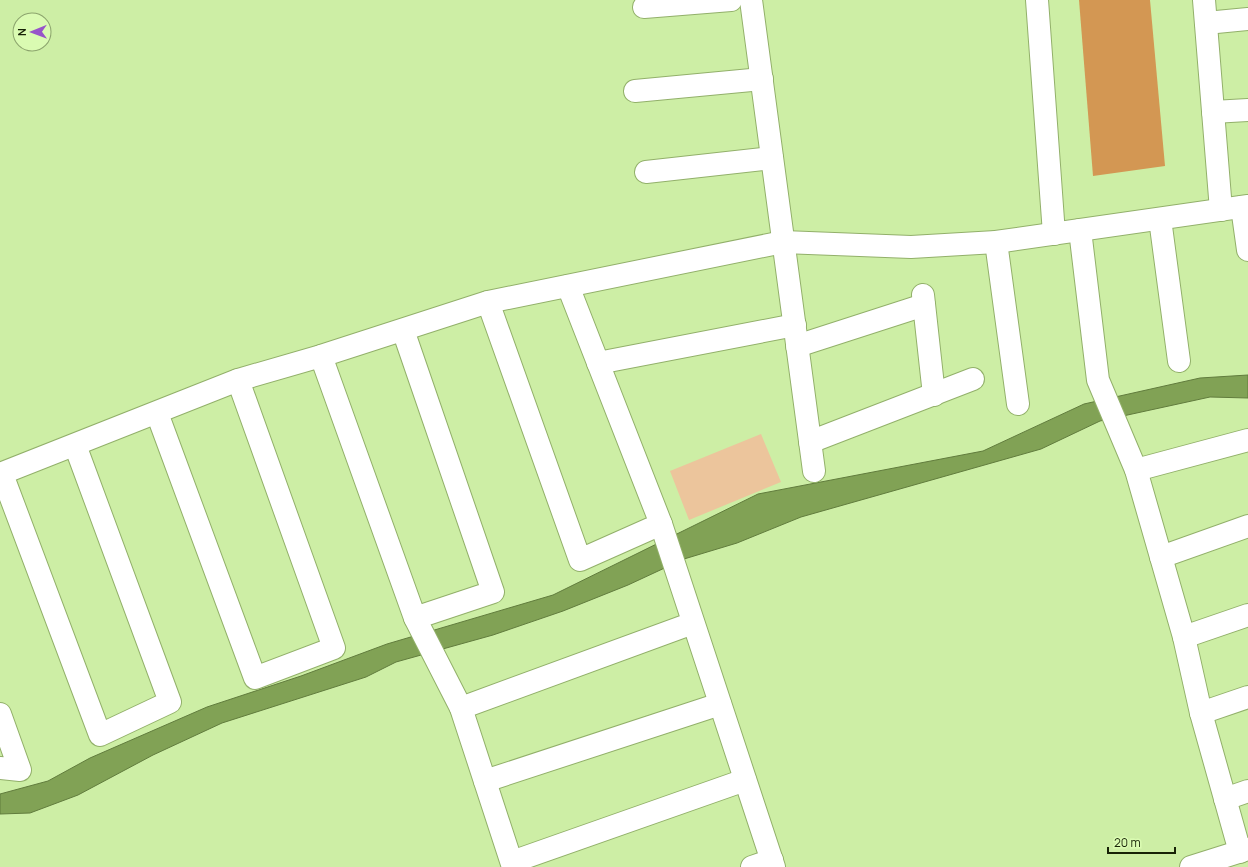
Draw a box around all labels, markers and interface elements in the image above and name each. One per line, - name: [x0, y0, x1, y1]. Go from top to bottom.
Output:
- north arrow: [12, 12, 52, 52]
- text: N: [14, 28, 29, 36]
- scale bar: [1108, 829, 1175, 855]
- text: 20 m: [1114, 834, 1141, 851]

